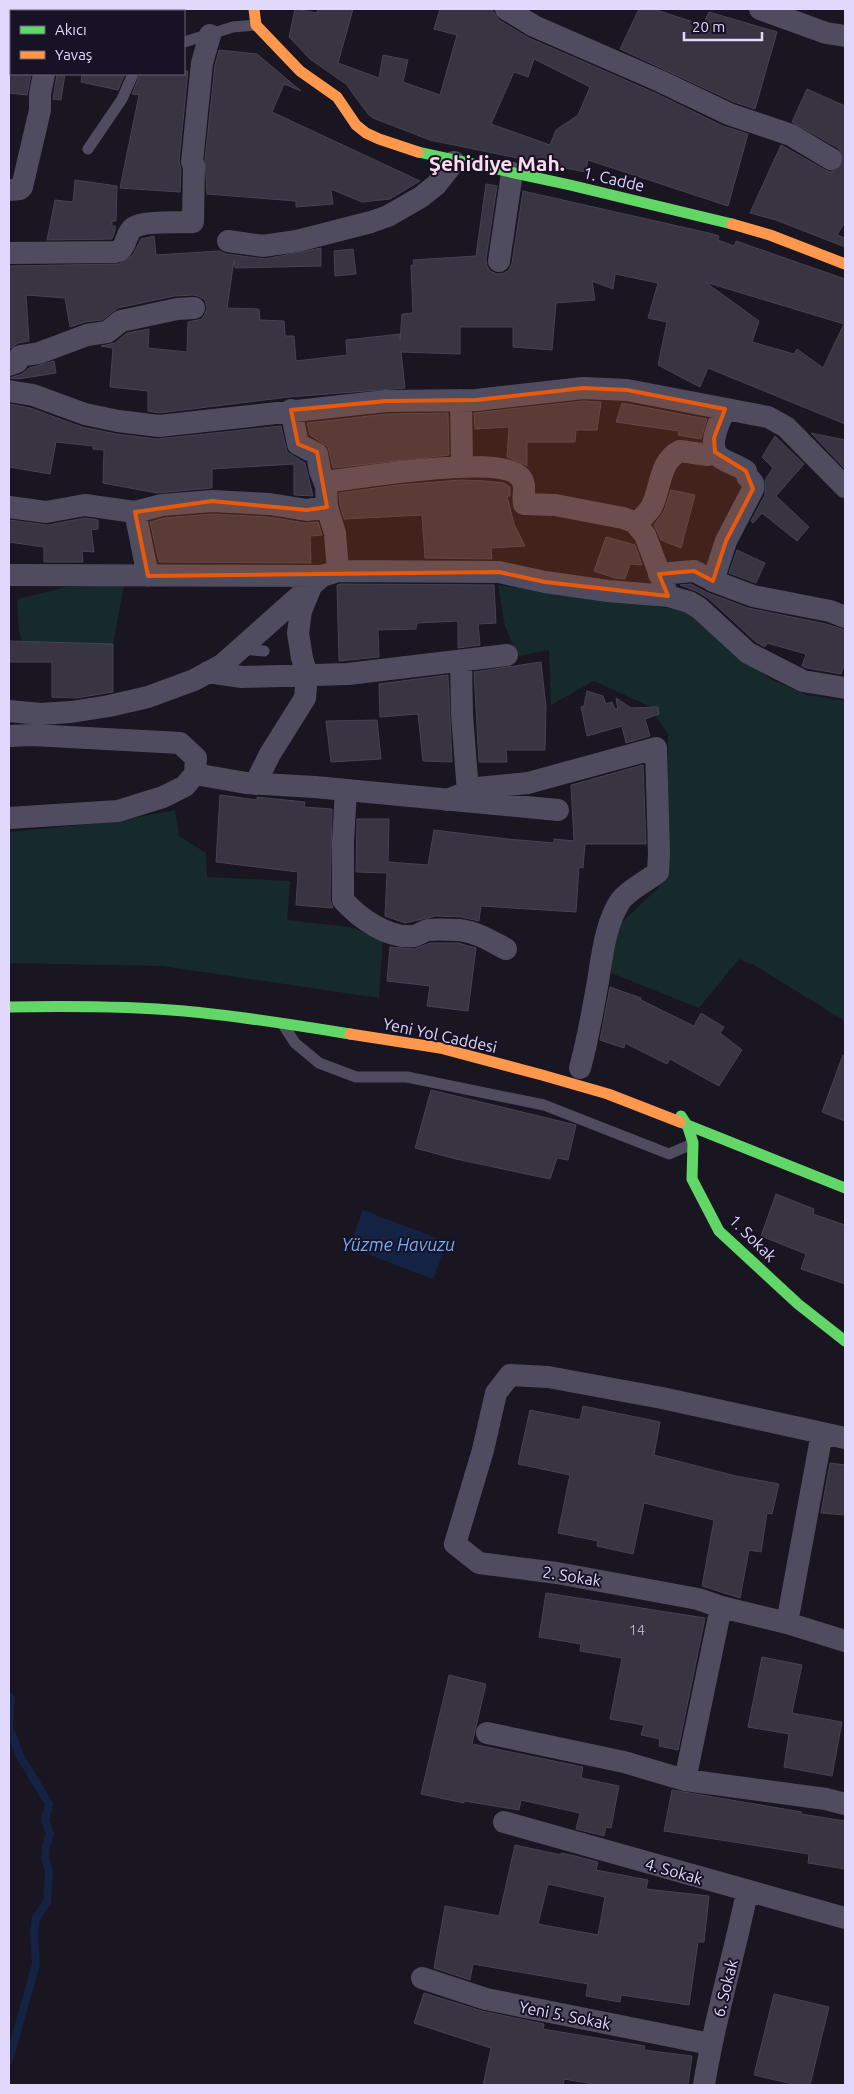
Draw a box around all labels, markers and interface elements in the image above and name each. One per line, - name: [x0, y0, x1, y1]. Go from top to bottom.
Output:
- legend: [10, 10, 185, 75]
- scale bar: [684, 10, 762, 42]
- text: 20 m: [692, 18, 725, 35]
- text: Akıcı: [55, 21, 87, 38]
- text: Yavaş: [55, 46, 92, 63]
- district label: Şehidiye Mah.: [429, 151, 565, 175]
- street label: 1. Cadde: [582, 163, 646, 195]
- street label: Yeni Yol Caddesi: [381, 1014, 499, 1056]
- street label: 1. Sokak: [726, 1211, 780, 1265]
- water label: Yüzme Havuzu: [341, 1234, 455, 1254]
- street label: 2. Sokak: [542, 1563, 602, 1589]
- house number: 14: [629, 1622, 645, 1638]
- street label: 4. Sokak: [643, 1854, 705, 1888]
- street label: 6. Sokak: [709, 1957, 741, 2019]
- street label: Yeni 5. Sokak: [518, 1997, 612, 2033]

